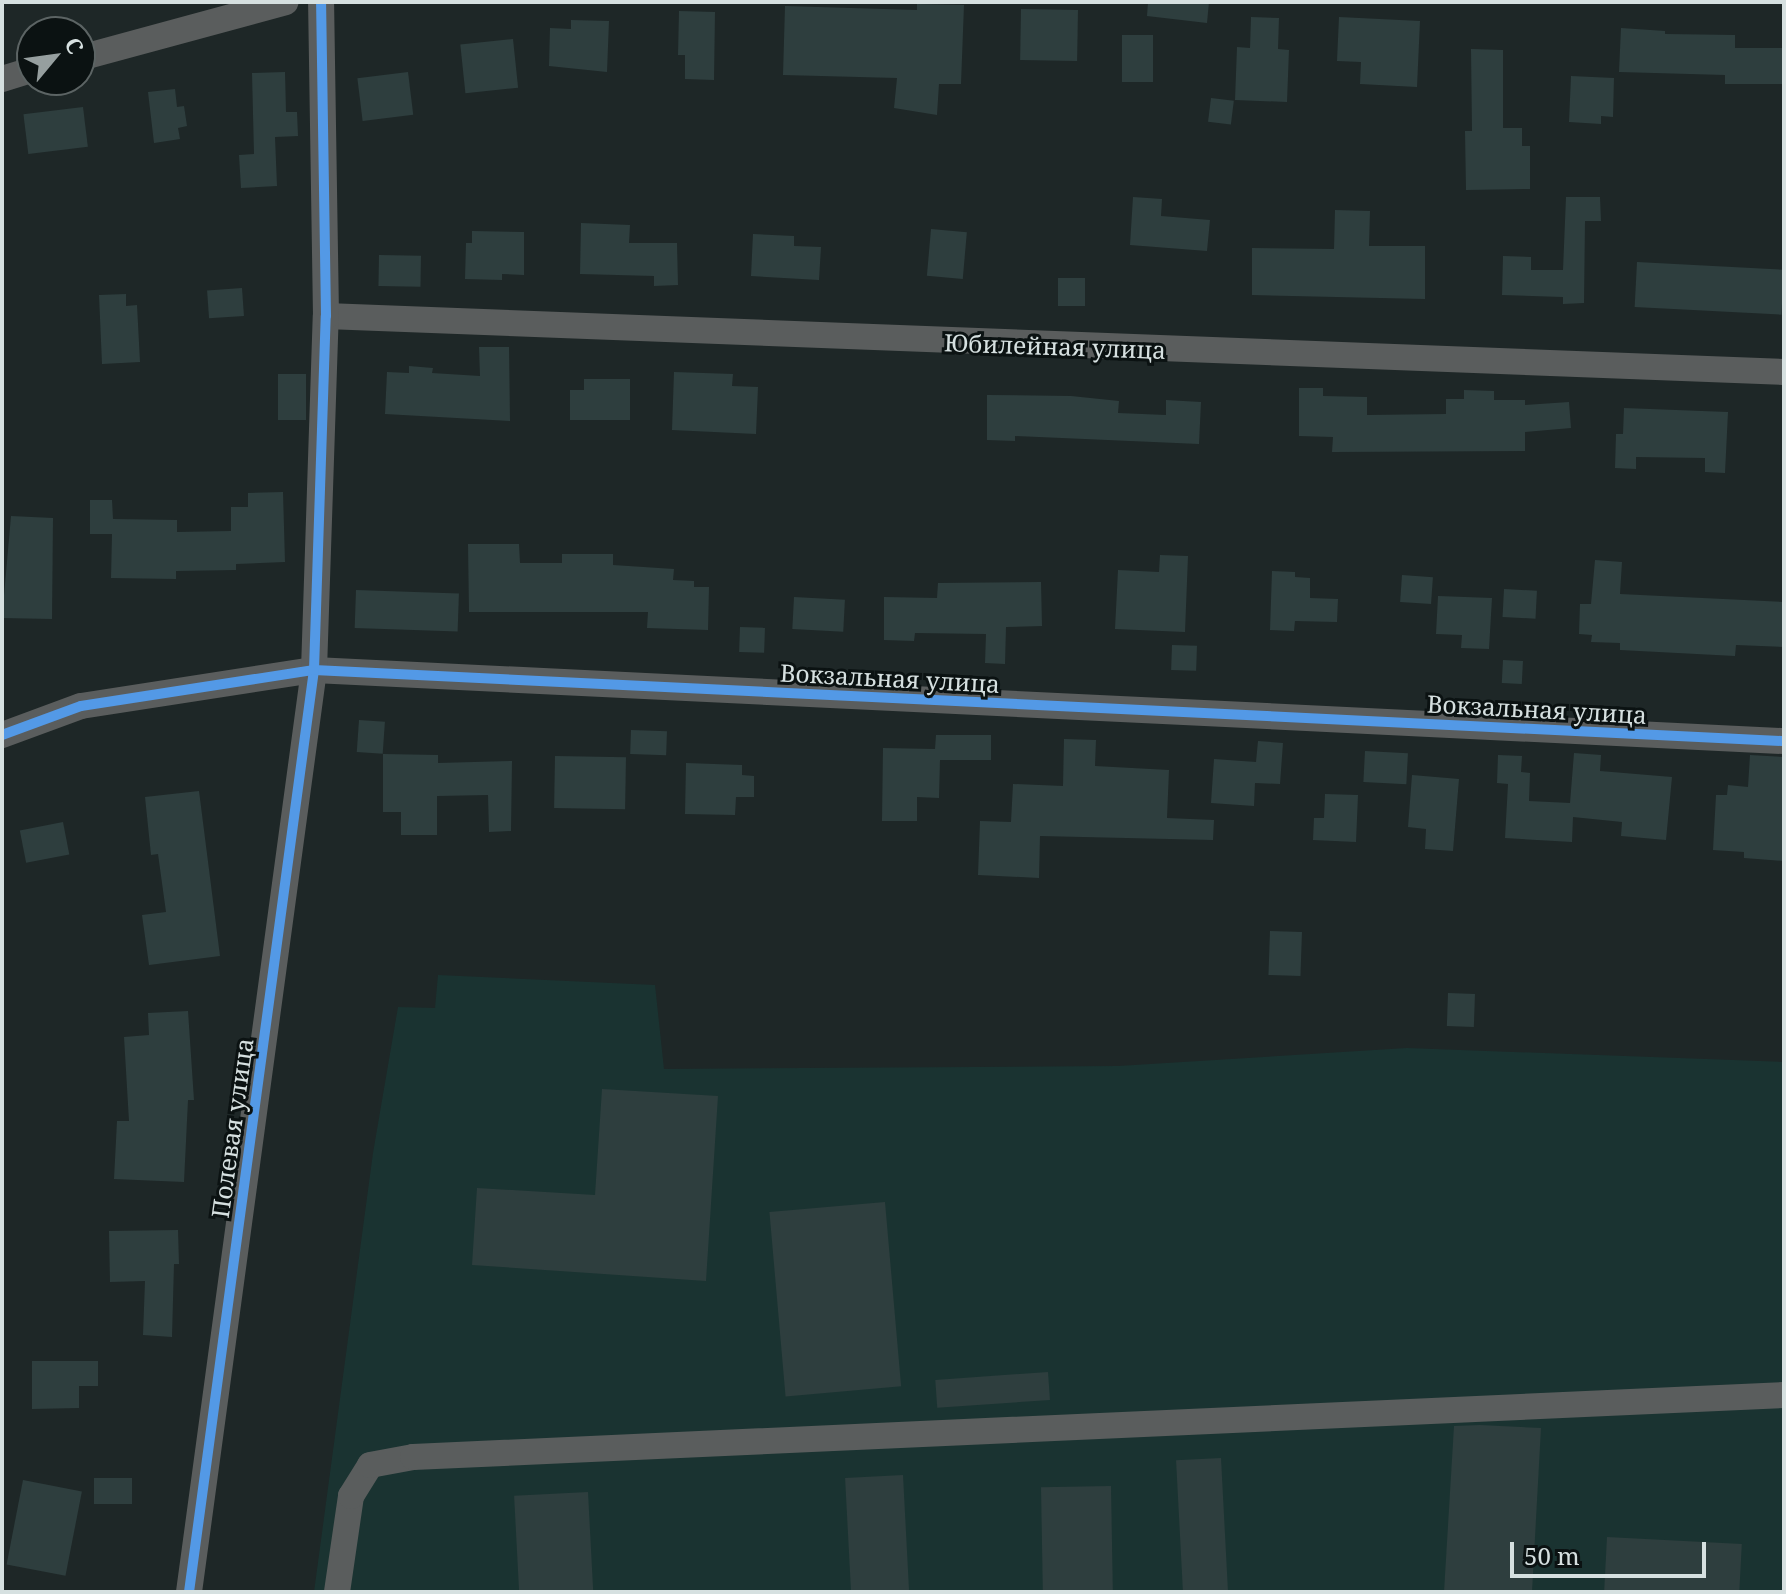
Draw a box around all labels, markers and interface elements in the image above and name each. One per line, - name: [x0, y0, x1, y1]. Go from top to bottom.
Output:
- north arrow: [16, 16, 96, 96]
- text: С: [59, 32, 92, 59]
- street label: Юбилейная улица: [943, 328, 1167, 364]
- street label: Вокзальная улица: [779, 658, 1001, 698]
- street label: Вокзальная улица: [1426, 689, 1648, 729]
- street label: Полевая улица: [205, 1036, 259, 1220]
- scale bar: [1514, 1526, 1710, 1576]
- text: 50 m: [1524, 1539, 1580, 1572]

